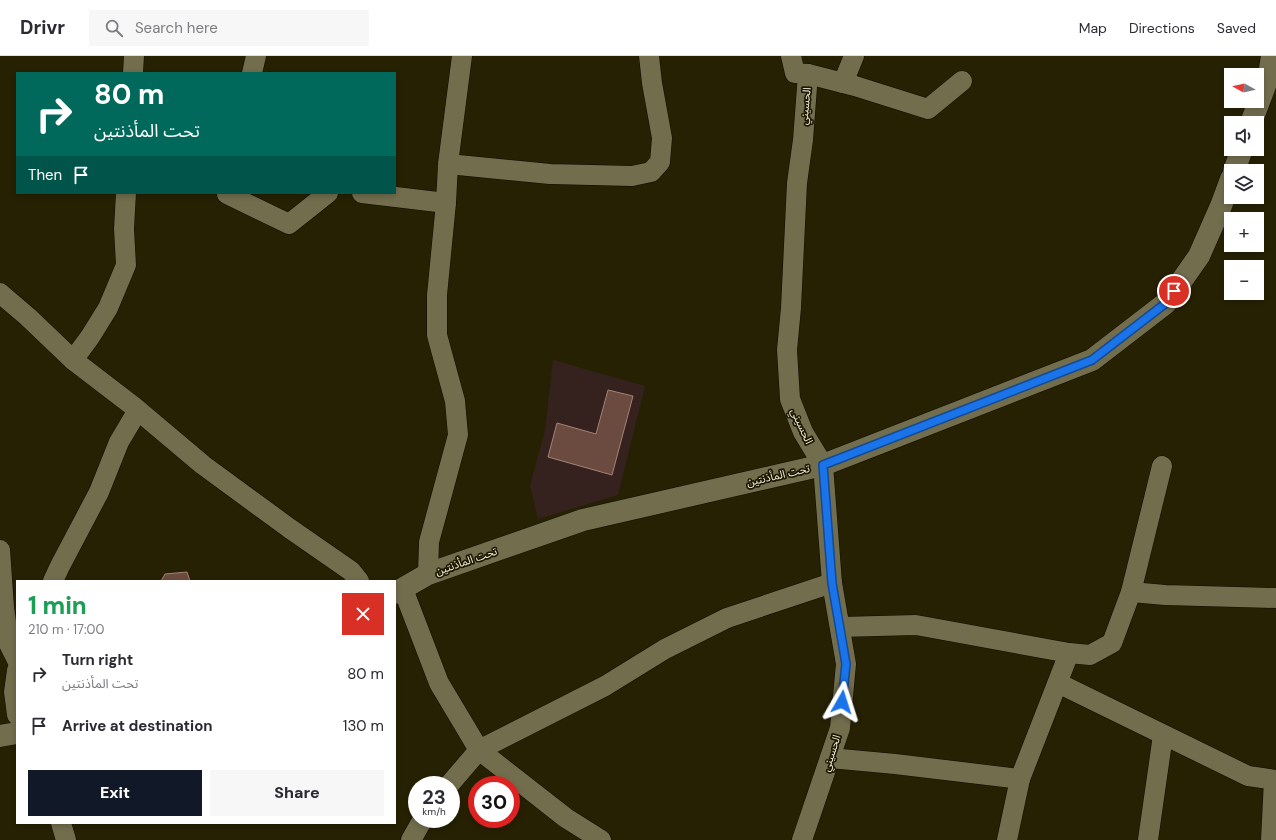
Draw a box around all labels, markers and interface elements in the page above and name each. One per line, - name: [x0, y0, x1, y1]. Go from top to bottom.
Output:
- search box: [89, 10, 369, 46]
- text: Drivr: [20, 15, 65, 40]
- icon: search: [103, 17, 125, 39]
- text: Search here: [135, 18, 218, 38]
- text: Map: [1079, 19, 1107, 37]
- text: Directions: [1129, 19, 1195, 37]
- text: Saved: [1217, 19, 1256, 37]
- north arrow: [1224, 68, 1264, 108]
- map controls: [1224, 68, 1264, 300]
- text: 80 m: [94, 76, 164, 113]
- street label: الحسيني: [796, 87, 816, 126]
- icon: right: [28, 88, 80, 140]
- button: sound: [1224, 116, 1264, 156]
- text: تحت المأذنتين: [94, 119, 200, 143]
- icon: arrive: [70, 164, 92, 186]
- button: layers: [1224, 164, 1264, 204]
- text: Then: [28, 165, 62, 185]
- button: +: [1224, 212, 1264, 252]
- button: −: [1224, 260, 1264, 300]
- pin: [1157, 274, 1191, 308]
- icon: arrive: [1163, 280, 1185, 302]
- street label: الحسيني: [785, 406, 816, 447]
- street label: تحت المأذنتين: [745, 461, 811, 489]
- street label: تحت المأذنتين: [433, 544, 499, 578]
- text: 1 min: [28, 590, 87, 621]
- button: close: [342, 593, 384, 635]
- text: 210 m · 17:00: [28, 621, 104, 638]
- text: Turn right: [62, 650, 133, 670]
- icon: right: [28, 663, 50, 685]
- text: 80 m: [347, 664, 384, 684]
- text: تحت المأذنتين: [62, 675, 138, 692]
- position arrow: [821, 681, 863, 723]
- icon: arrive: [28, 715, 50, 737]
- text: Arrive at destination: [62, 716, 213, 736]
- text: 130 m: [343, 716, 384, 736]
- street label: الحسيني: [819, 733, 846, 774]
- button: Exit: [28, 770, 202, 816]
- button: Share: [210, 770, 384, 816]
- speed limit sign: 30: [468, 776, 520, 828]
- text: 23: [422, 784, 446, 810]
- text: km/h: [422, 805, 446, 818]

